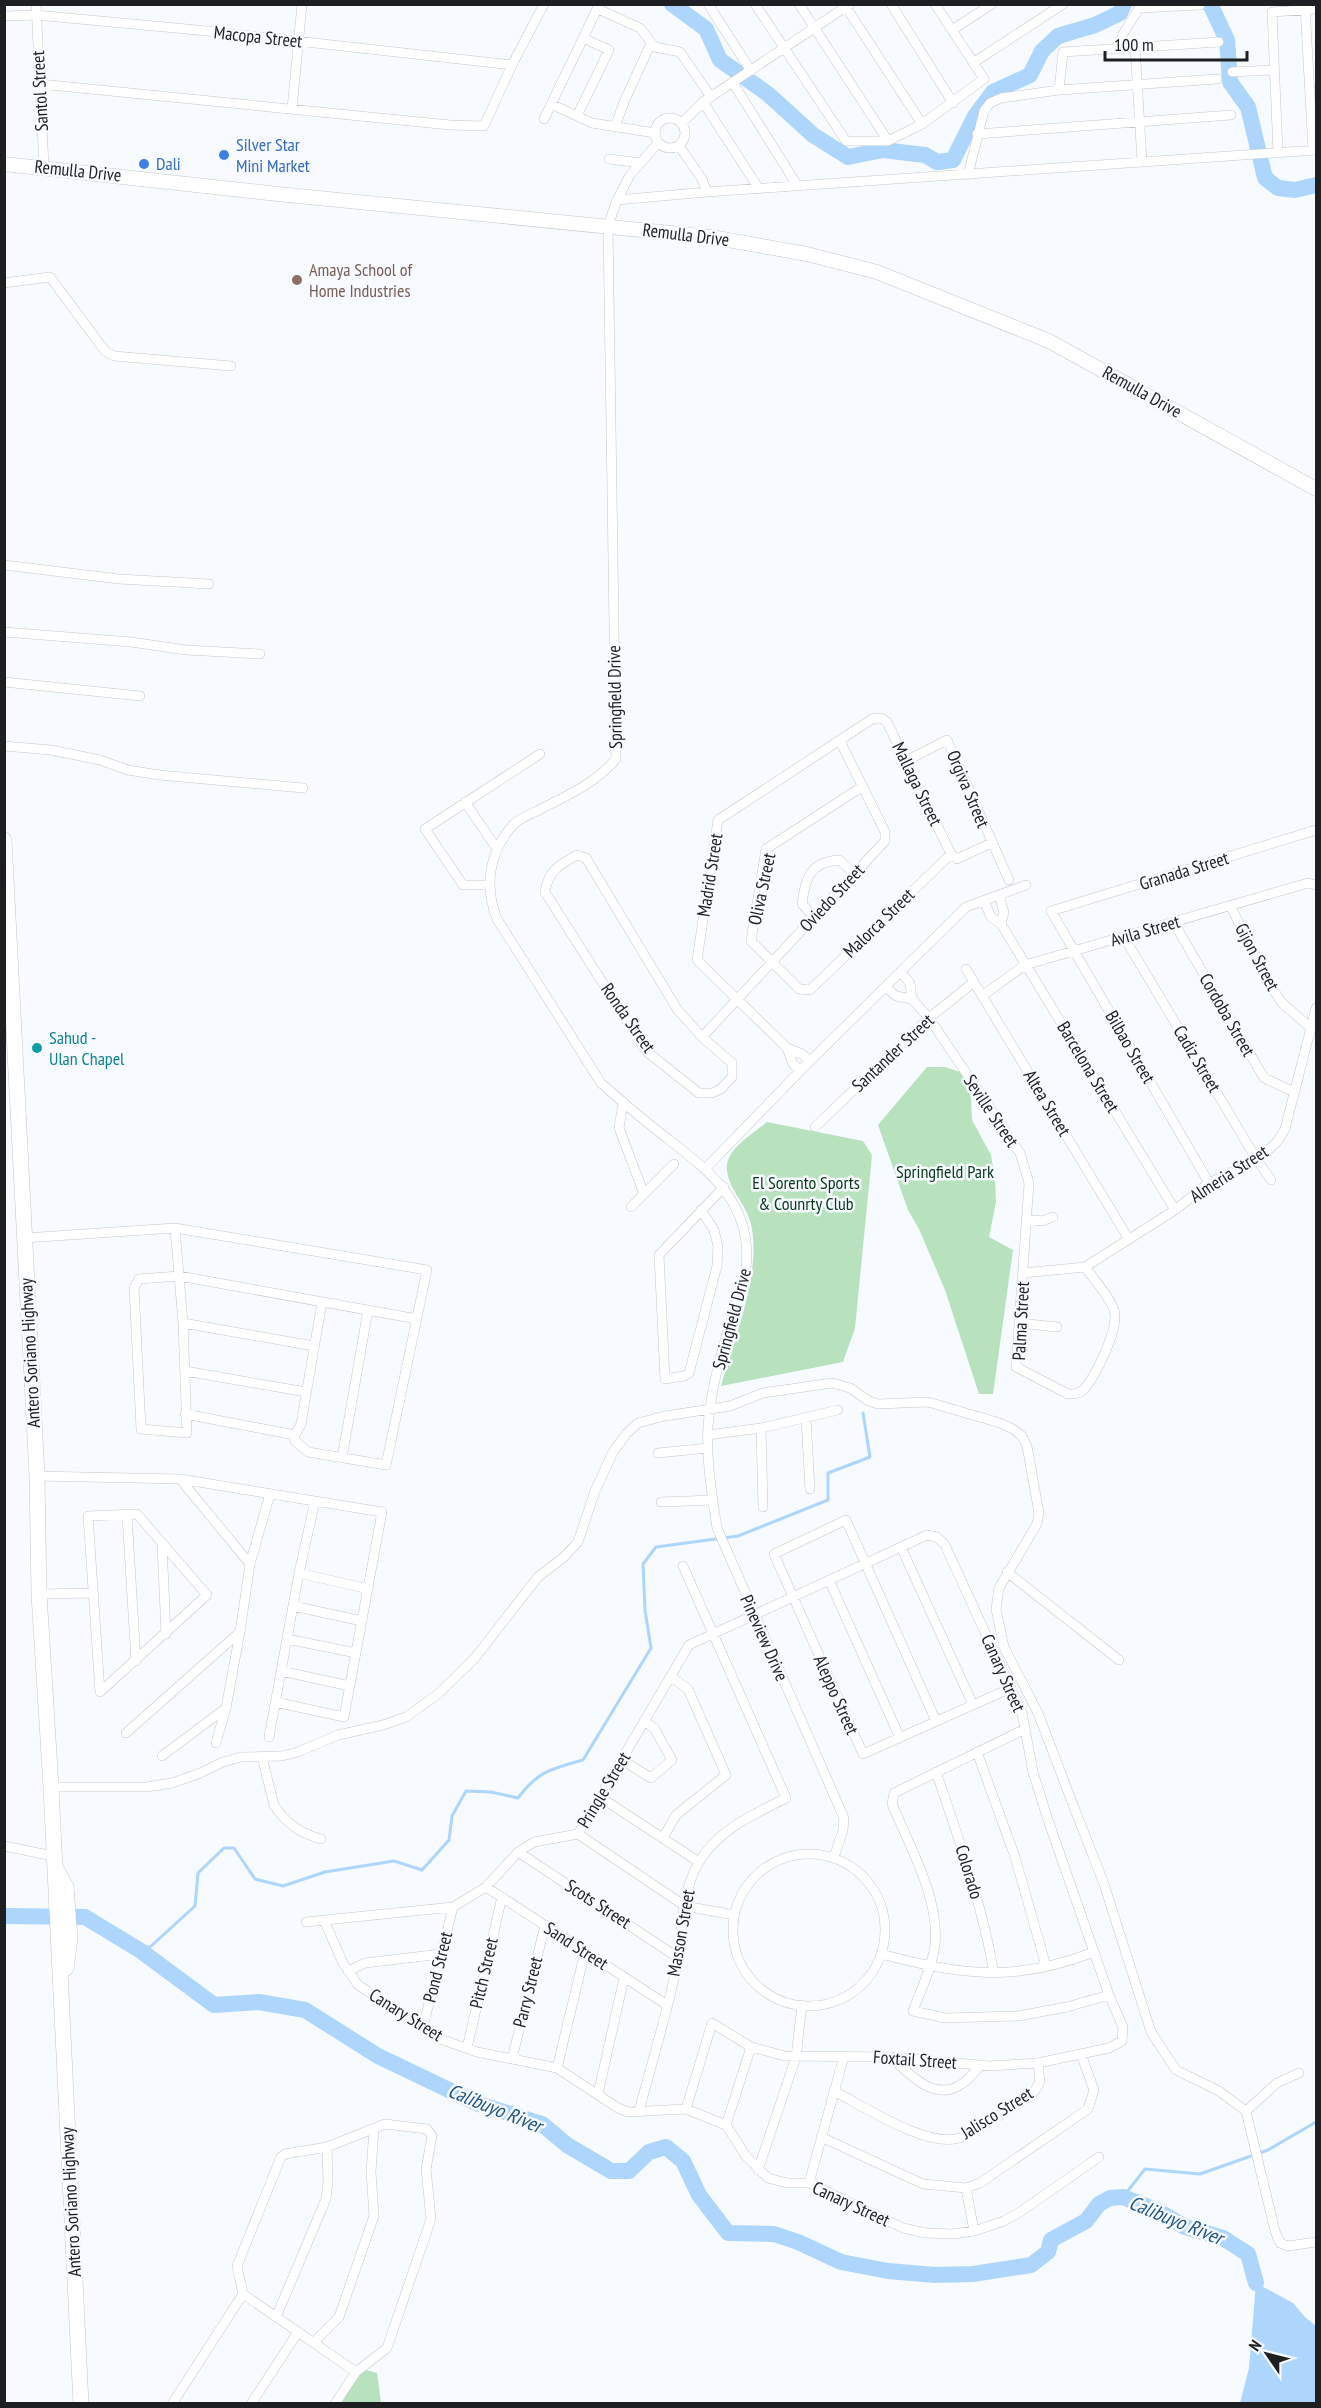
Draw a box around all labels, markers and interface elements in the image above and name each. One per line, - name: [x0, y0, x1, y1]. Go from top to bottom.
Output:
- street label: Macopa Street: [213, 20, 303, 53]
- scale bar: [1105, 24, 1248, 62]
- text: 100 m: [1114, 33, 1154, 56]
- street label: Santol Street: [26, 50, 53, 132]
- place label: Silver Star Mini Market: [236, 133, 310, 177]
- marker: Silver Star Mini Market: [217, 148, 231, 162]
- place label: Dali: [156, 152, 181, 175]
- street label: Remulla Drive: [34, 155, 123, 186]
- marker: Dali: [137, 157, 151, 171]
- street label: Remulla Drive: [641, 218, 731, 251]
- place label: Amaya School of Home Industries: [309, 258, 413, 302]
- marker: Amaya School of Home Industries: [290, 273, 304, 287]
- street label: Remulla Drive: [1099, 360, 1186, 423]
- street label: Springfield Drive: [602, 645, 627, 749]
- street label: Mallaga Street: [887, 738, 948, 829]
- street label: Orgiva Street: [942, 747, 995, 831]
- street label: Madrid Street: [692, 832, 727, 918]
- street label: Granada Street: [1136, 846, 1231, 895]
- street label: Oliva Street: [743, 851, 780, 927]
- street label: Oviedo Street: [794, 859, 869, 936]
- street label: Malorca Street: [838, 883, 919, 962]
- street label: Avila Street: [1107, 910, 1182, 951]
- street label: Gijon Street: [1230, 919, 1285, 995]
- street label: Cordoba Street: [1194, 969, 1260, 1060]
- street label: Ronda Street: [596, 978, 661, 1057]
- street label: Bilbao Street: [1100, 1006, 1161, 1087]
- street label: Santander Street: [847, 1009, 939, 1097]
- street label: Barcelona Street: [1052, 1017, 1125, 1117]
- street label: Cadiz Street: [1169, 1021, 1226, 1096]
- place label: Sahud - Ulan Chapel: [49, 1026, 125, 1070]
- marker: Sahud - Ulan Chapel: [30, 1041, 44, 1055]
- street label: Altea Street: [1019, 1065, 1076, 1140]
- street label: Seville Street: [959, 1070, 1024, 1151]
- street label: Almeria Street: [1185, 1140, 1272, 1207]
- park label: Springfield Park: [896, 1160, 994, 1183]
- park label: El Sorento Sports & Counrty Club: [752, 1171, 860, 1215]
- street label: Springfield Drive: [707, 1266, 756, 1372]
- street label: Antero Soriano Highway: [14, 1277, 45, 1429]
- street label: Palma Street: [1007, 1281, 1034, 1361]
- street label: Pineview Drive: [735, 1591, 794, 1685]
- street label: Canary Street: [976, 1630, 1031, 1715]
- street label: Aleppo Street: [809, 1651, 864, 1738]
- street label: Pringle Street: [572, 1747, 635, 1832]
- street label: Colorado: [950, 1842, 989, 1902]
- street label: Scots Street: [561, 1874, 635, 1933]
- street label: Masson Street: [662, 1888, 699, 1978]
- street label: Sand Street: [540, 1916, 613, 1975]
- street label: Pond Street: [418, 1929, 457, 2005]
- street label: Pitch Street: [464, 1935, 503, 2011]
- street label: Parry Street: [508, 1954, 547, 2030]
- street label: Canary Street: [365, 1983, 447, 2046]
- street label: Foxtail Street: [873, 2045, 958, 2074]
- water label: Calibuyo River: [444, 2077, 548, 2140]
- street label: Jalisco Street: [956, 2081, 1037, 2144]
- street label: Antero Soriano Highway: [55, 2126, 86, 2278]
- street label: Canary Street: [809, 2176, 894, 2231]
- water label: Calibuyo River: [1125, 2189, 1229, 2252]
- north arrow: [1237, 2324, 1297, 2384]
- text: N: [1244, 2336, 1265, 2355]

